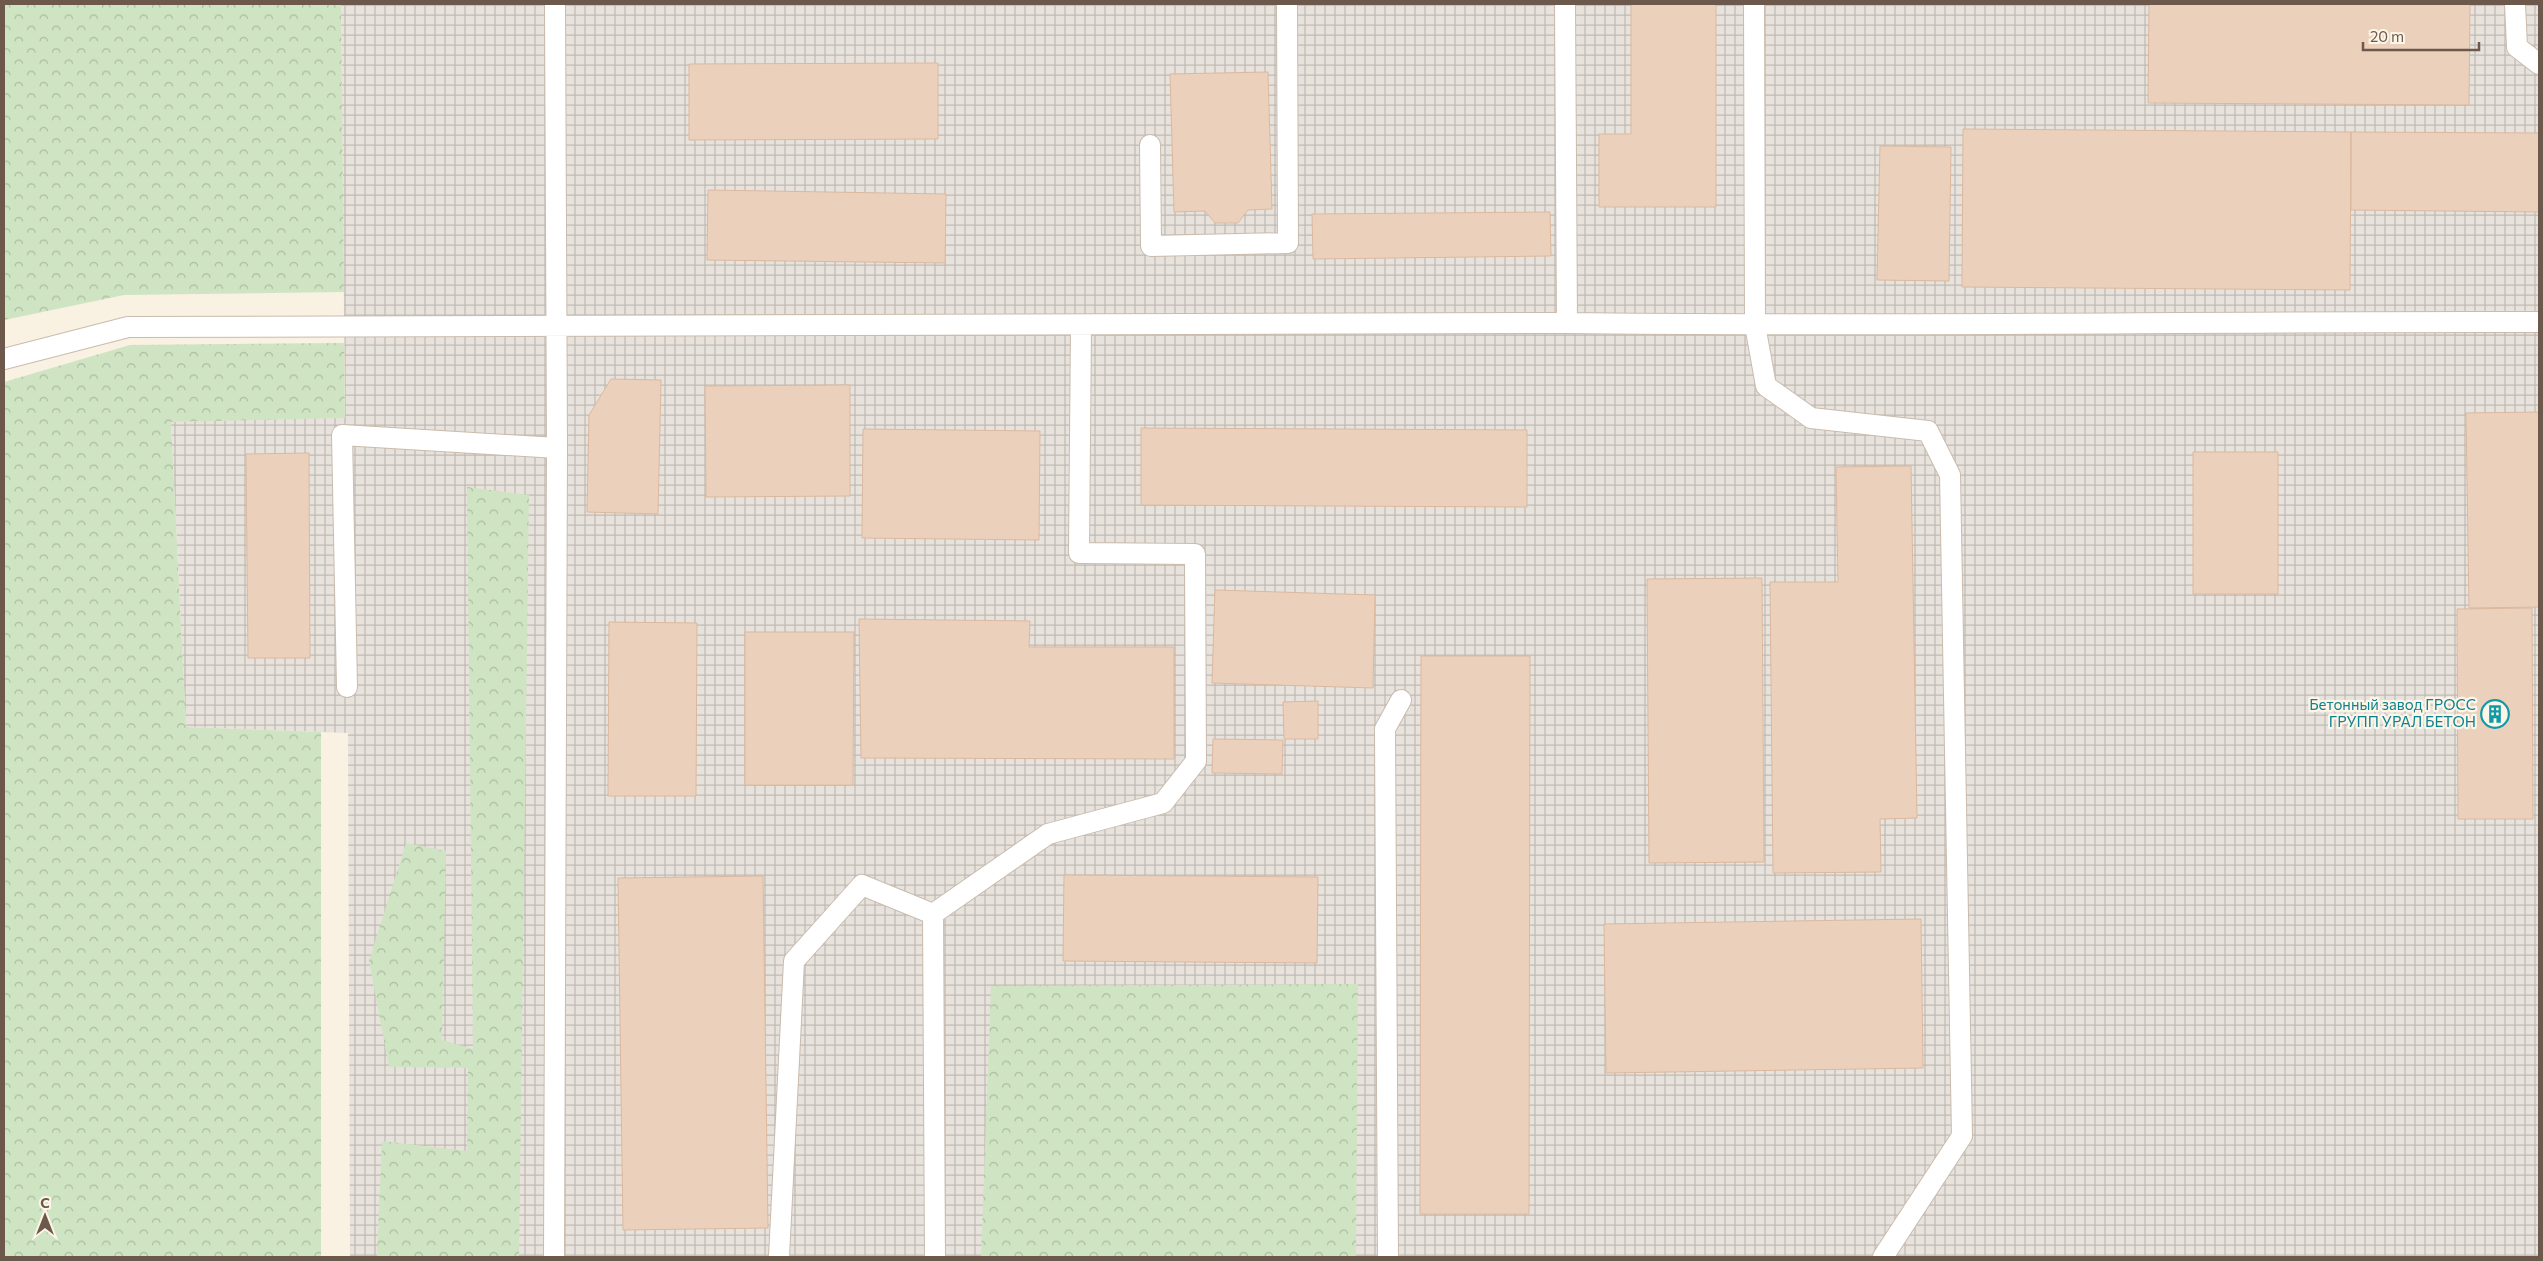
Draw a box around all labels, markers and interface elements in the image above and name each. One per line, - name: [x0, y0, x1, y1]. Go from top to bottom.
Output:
- scale bar: [2363, 20, 2479, 52]
- text: 20 m: [2370, 27, 2404, 45]
- place label: Бетонный завод ГРОСС ГРУПП УРАЛ БЕТОН: [2309, 695, 2476, 730]
- building icon: Бетонный завод ГРОСС ГРУПП УРАЛ БЕТОН: [2480, 699, 2510, 729]
- north arrow: [20, 1191, 70, 1241]
- text: С: [40, 1194, 50, 1211]

